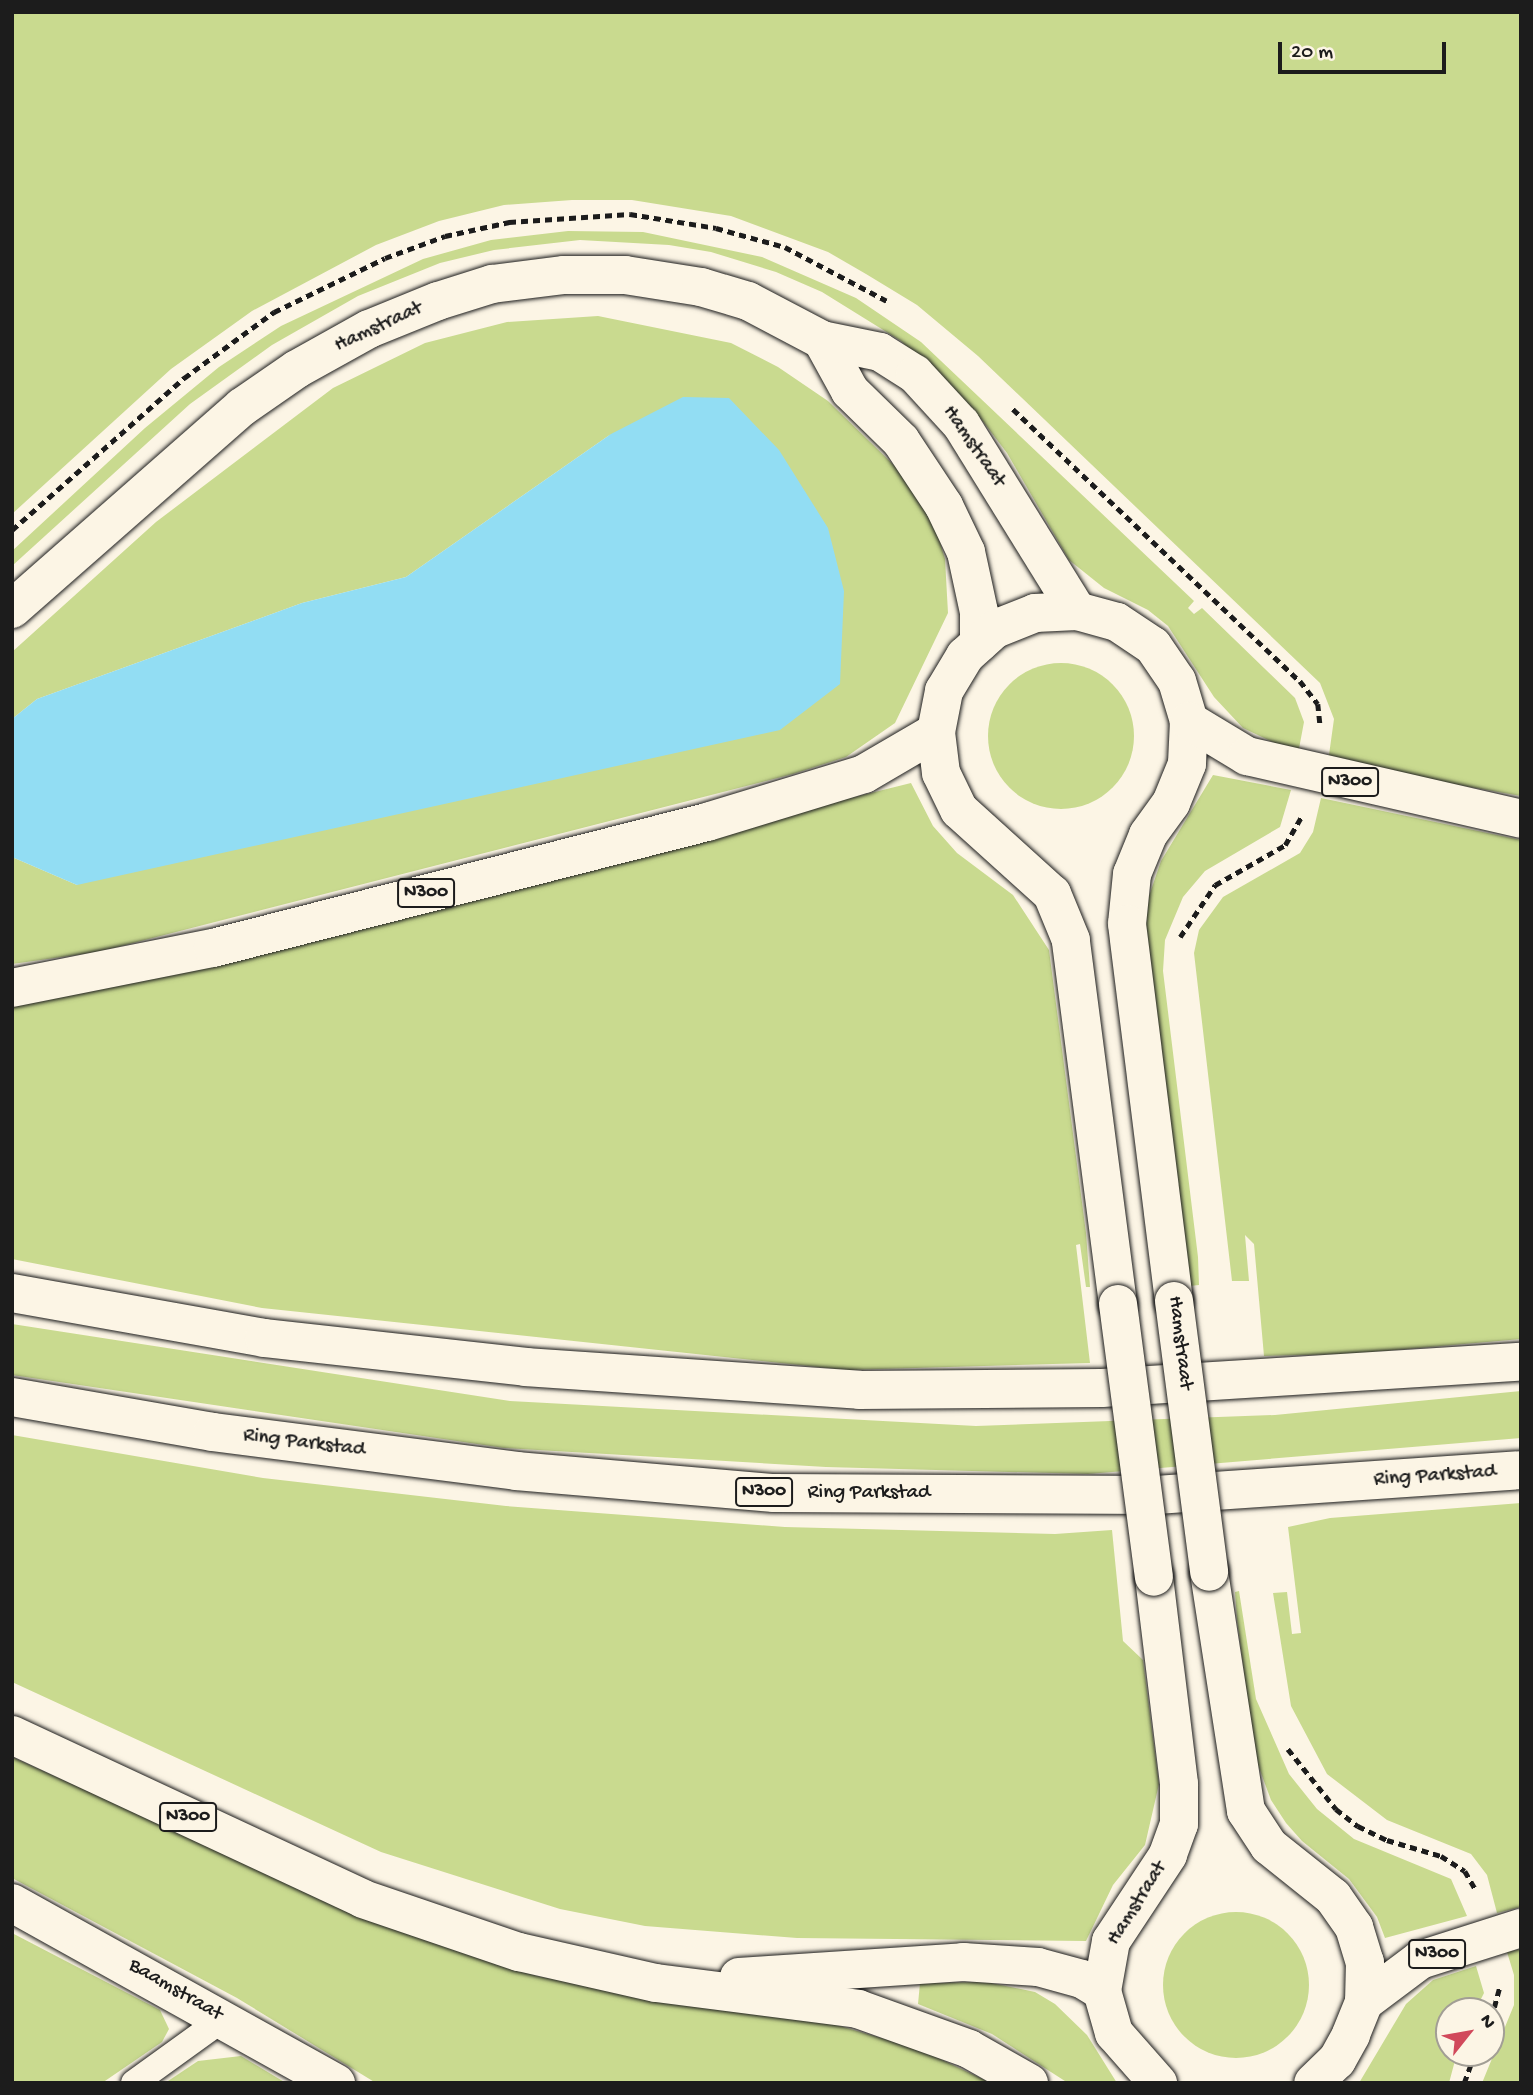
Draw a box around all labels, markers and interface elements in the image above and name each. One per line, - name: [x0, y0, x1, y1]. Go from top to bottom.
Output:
- scale bar: [1281, 28, 1449, 72]
- text: 20 m: [1291, 41, 1333, 66]
- street label: Hamstraat: [331, 297, 427, 359]
- street label: Hamstraat: [936, 401, 1010, 493]
- road number: N300: [1320, 766, 1380, 797]
- road number: N300: [396, 878, 456, 908]
- street label: Hamstraat: [1161, 1295, 1197, 1391]
- street label: Ring Parkstad: [242, 1424, 366, 1464]
- street label: Ring Parkstad: [1373, 1460, 1497, 1494]
- road number: N300: [734, 1476, 794, 1508]
- street label: Ring Parkstad: [808, 1481, 930, 1507]
- road number: N300: [158, 1801, 218, 1832]
- street label: Hamstraat: [1102, 1857, 1174, 1951]
- road number: N300: [1407, 1938, 1467, 1970]
- street label: Baamstraat: [123, 1954, 227, 2028]
- north arrow: [1435, 1997, 1505, 2067]
- text: N: [1474, 2011, 1500, 2033]

